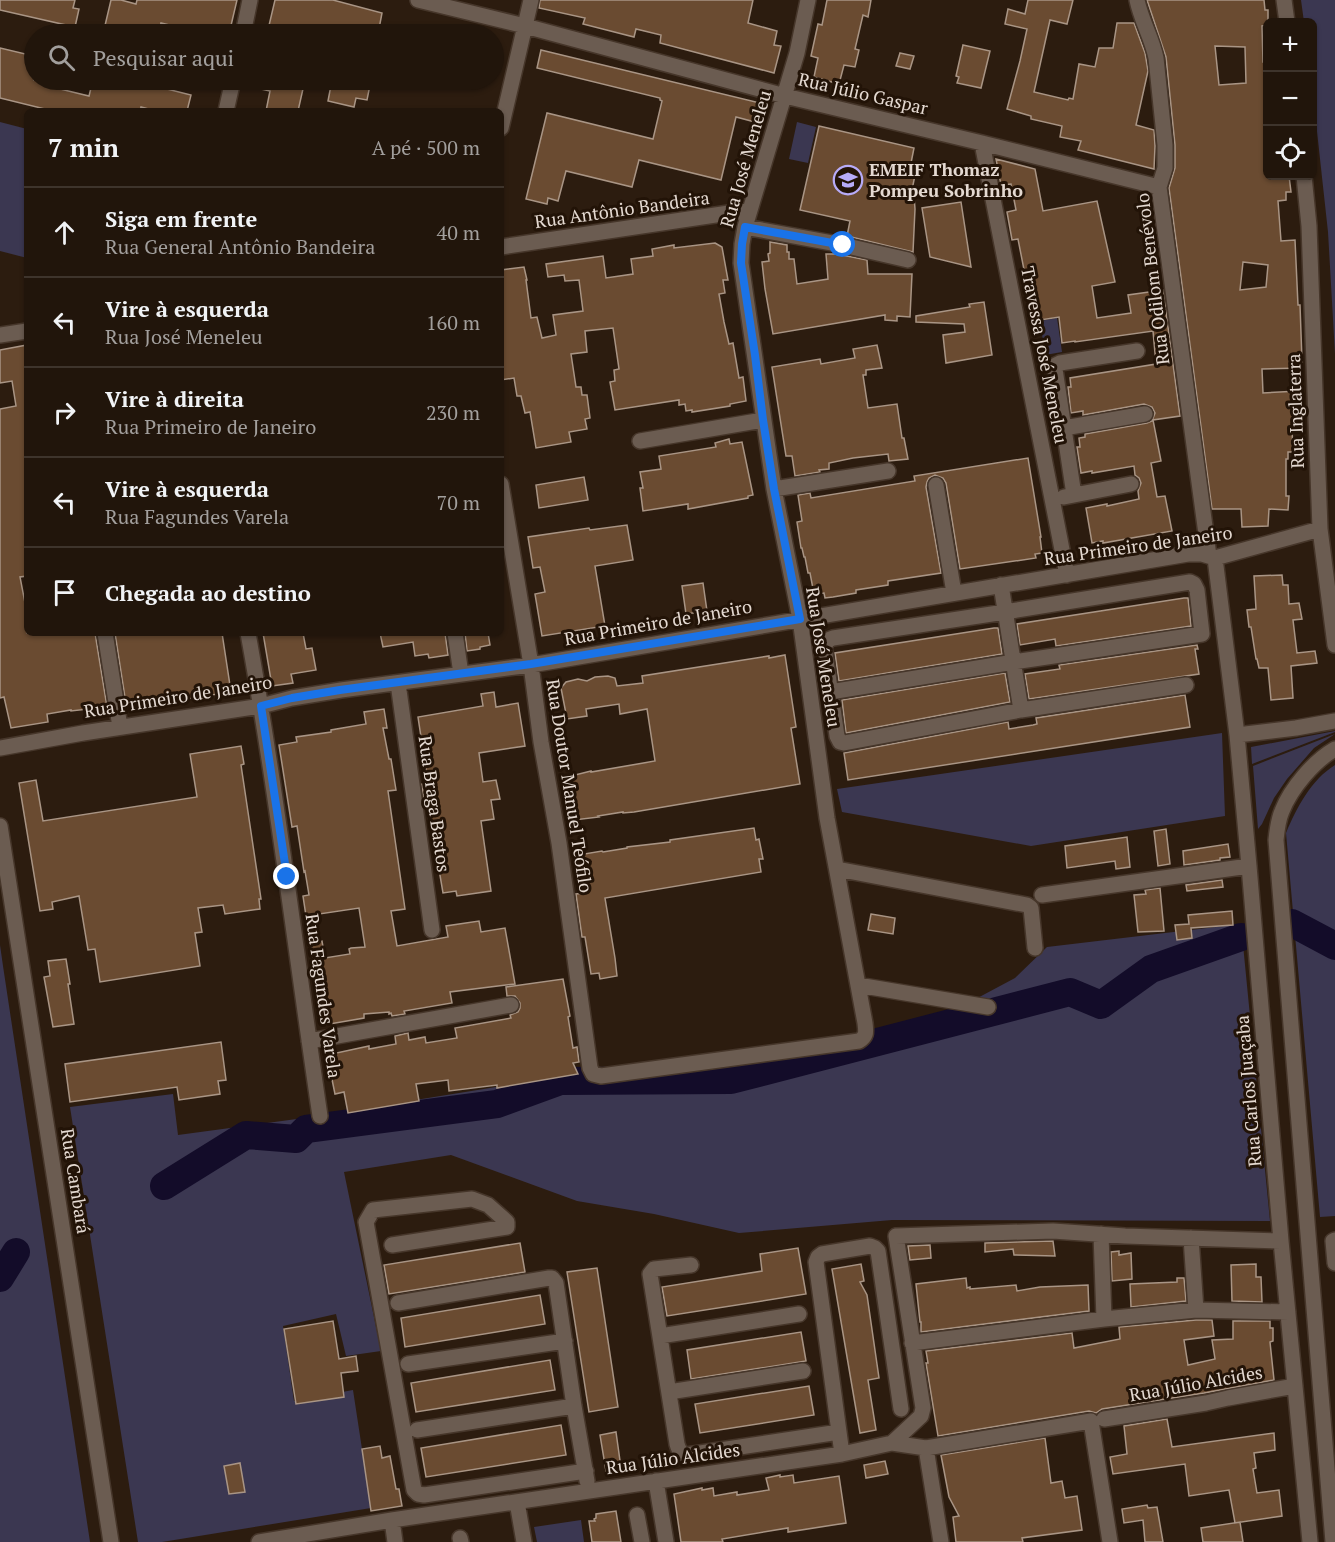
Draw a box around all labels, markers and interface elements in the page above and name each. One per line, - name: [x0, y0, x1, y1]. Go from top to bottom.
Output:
- map controls: [1263, 18, 1317, 180]
- button: +: [1263, 18, 1317, 72]
- search box: [24, 24, 504, 90]
- icon: search: [45, 41, 78, 74]
- text: Pesquisar aqui: [93, 43, 234, 72]
- street label: Rua Júlio Gaspar: [796, 66, 930, 120]
- button: −: [1263, 72, 1317, 126]
- street label: Rua José Meneleu: [714, 87, 776, 230]
- button: locate: [1263, 126, 1317, 180]
- text: 7 min: [48, 130, 119, 164]
- text: A pé · 500 m: [372, 134, 480, 161]
- place label: EMEIF Thomaz Pompeu Sobrinho: [869, 157, 1023, 202]
- school or university icon: EMEIF Thomaz Pompeu Sobrinho: [832, 164, 864, 196]
- street label: Rua Antônio Bandeira: [533, 185, 711, 233]
- street label: Rua Odilom Benévolo: [1130, 192, 1174, 366]
- text: Siga em frente: [105, 204, 257, 233]
- icon: ahead: [48, 216, 81, 249]
- text: 40 m: [437, 219, 480, 246]
- route start: [829, 231, 855, 257]
- text: Rua General Antônio Bandeira: [105, 233, 375, 260]
- street label: Travessa José Meneleu: [1016, 264, 1074, 445]
- text: Vire à esquerda: [105, 294, 269, 323]
- icon: left: [48, 306, 81, 339]
- text: 160 m: [426, 309, 480, 336]
- text: Rua José Meneleu: [105, 323, 263, 350]
- street label: Rua Inglaterra: [1281, 353, 1309, 469]
- text: Vire à direita: [105, 384, 244, 413]
- icon: right: [48, 396, 81, 429]
- text: 230 m: [426, 399, 480, 426]
- text: Rua Primeiro de Janeiro: [105, 413, 316, 440]
- text: Vire à esquerda: [105, 474, 269, 503]
- icon: left: [48, 486, 81, 519]
- text: 70 m: [437, 489, 480, 516]
- text: Rua Fagundes Varela: [105, 503, 289, 530]
- street label: Rua Primeiro de Janeiro: [1042, 520, 1234, 570]
- icon: arrive: [48, 576, 81, 609]
- text: Chegada ao destino: [105, 578, 311, 607]
- street label: Rua José Meneleu: [801, 585, 847, 729]
- street label: Rua Primeiro de Janeiro: [562, 594, 754, 650]
- street label: Rua Primeiro de Janeiro: [82, 669, 274, 723]
- street label: Rua Doutor Manuel Teófilo: [541, 677, 599, 894]
- street label: Rua Braga Bastos: [414, 734, 456, 874]
- route end: [273, 863, 299, 889]
- street label: Rua Fagundes Varela: [301, 912, 347, 1080]
- street label: Rua Carlos Juaçaba: [1229, 1014, 1267, 1168]
- street label: Rua Cambará: [56, 1126, 96, 1235]
- street label: Rua Júlio Alcides: [1127, 1359, 1264, 1407]
- street label: Rua Júlio Alcides: [604, 1437, 741, 1479]

